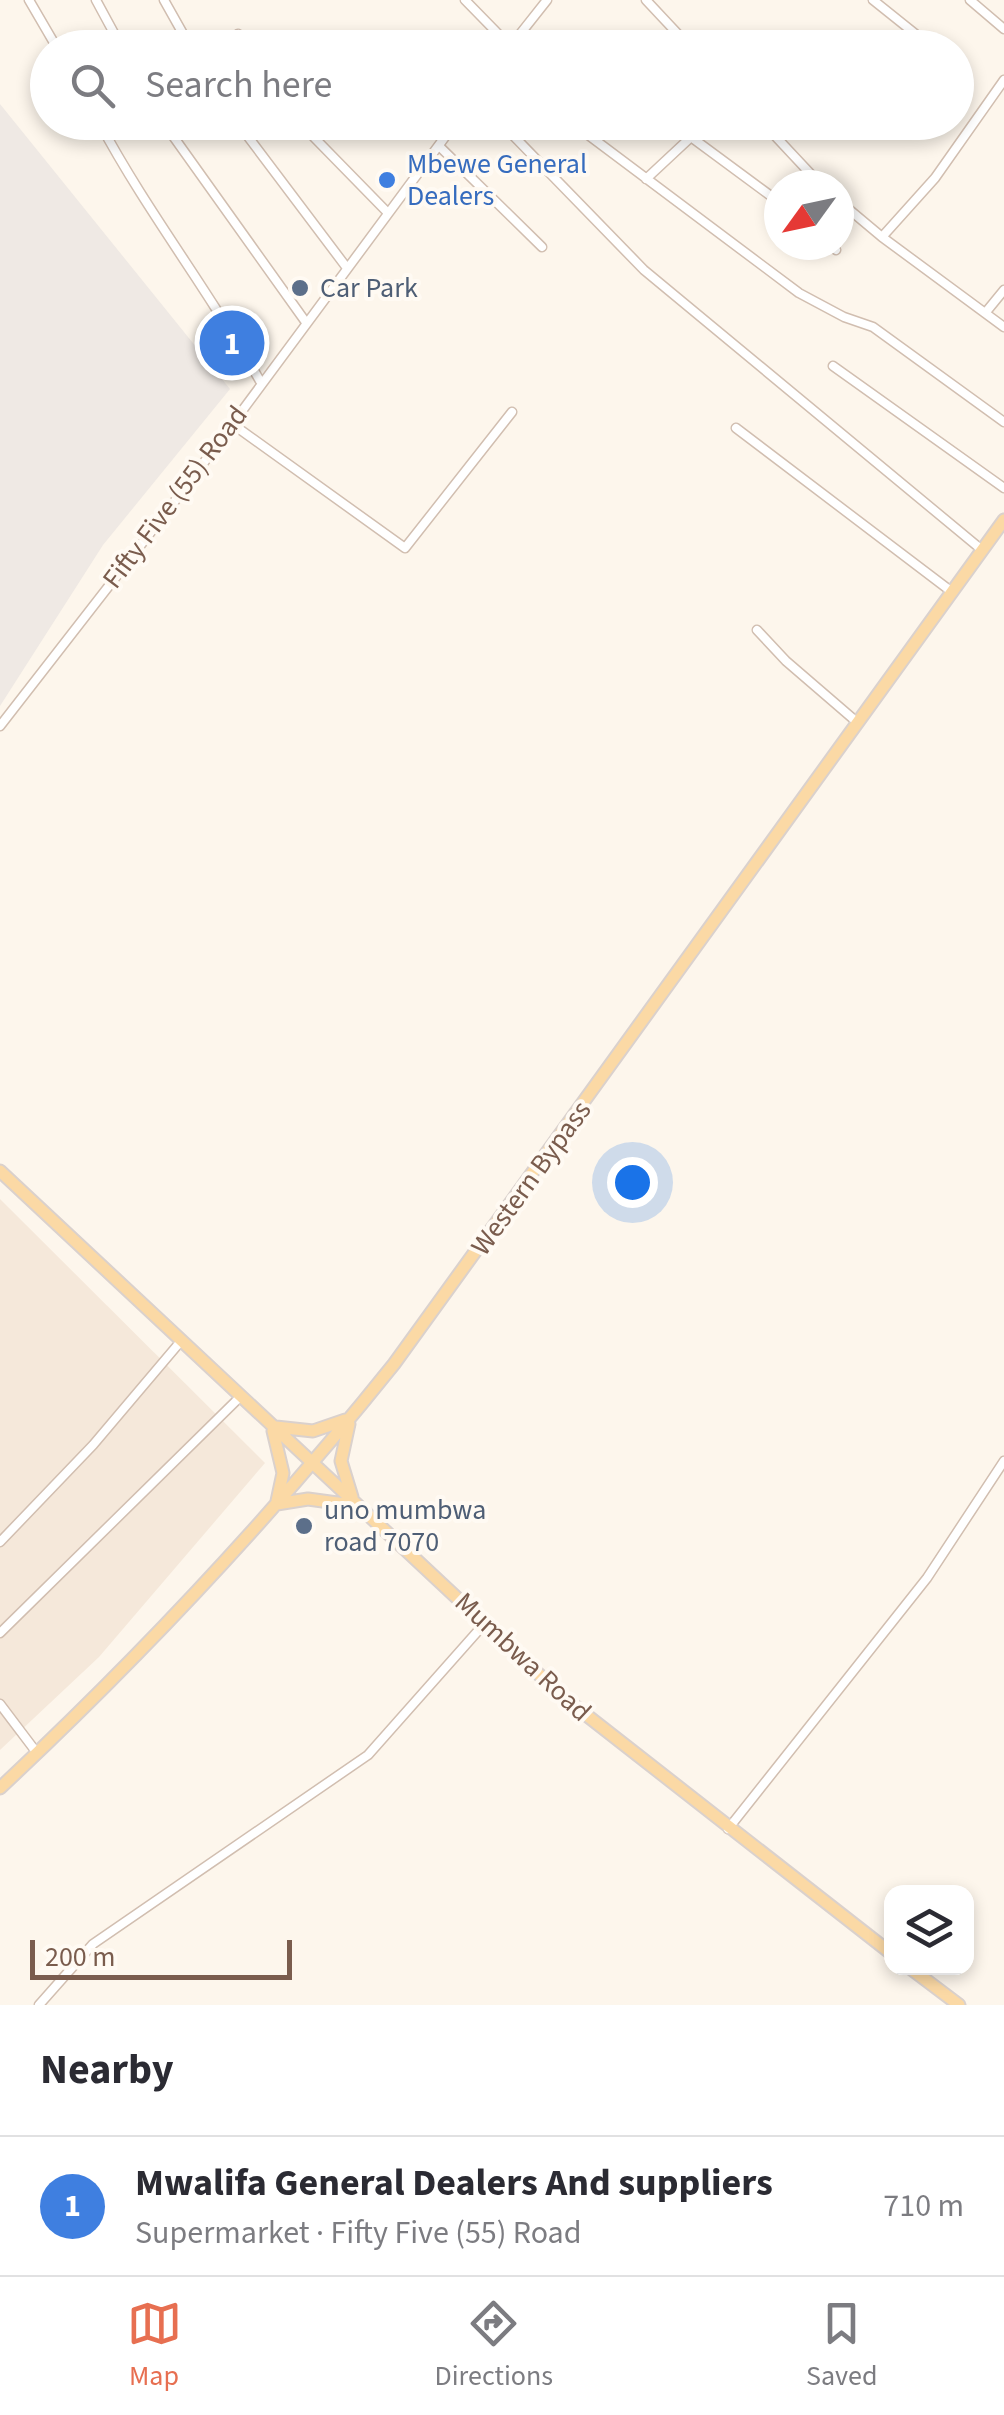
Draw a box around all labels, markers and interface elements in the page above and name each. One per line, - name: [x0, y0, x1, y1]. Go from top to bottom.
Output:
- search box: [30, 30, 974, 140]
- icon: search: [65, 58, 120, 113]
- text: Search here: [145, 58, 332, 112]
- place label: Mbewe General Dealers: [407, 144, 587, 216]
- marker: Mbewe General Dealers: [376, 169, 398, 191]
- north arrow: [764, 170, 854, 260]
- place label: Car Park: [320, 268, 418, 308]
- marker: Car Park: [289, 277, 311, 299]
- pin: 1: [200, 306, 264, 380]
- street label: Fifty Five (55) Road: [93, 397, 257, 597]
- street label: Western Bypass: [461, 1092, 601, 1264]
- your location: [607, 1157, 658, 1208]
- place label: uno mumbwa road 7070: [324, 1490, 486, 1562]
- marker: uno mumbwa road 7070: [293, 1515, 315, 1537]
- street label: Mumbwa Road: [446, 1583, 600, 1731]
- map controls: [884, 1885, 974, 1975]
- button: layers: [884, 1885, 974, 1975]
- scale bar: [30, 1935, 292, 1980]
- text: 200 m: [45, 1937, 116, 1977]
- text: Nearby: [40, 2040, 174, 2100]
- text: Mwalifa General Dealers And suppliers: [135, 2156, 773, 2210]
- text: 1: [64, 2183, 81, 2229]
- text: 710 m: [883, 2183, 964, 2229]
- text: Supermarket · Fifty Five (55) Road: [135, 2210, 581, 2256]
- tab: Map: [127, 2296, 182, 2396]
- tab: Directions: [435, 2296, 553, 2396]
- tab: Saved: [806, 2296, 877, 2396]

